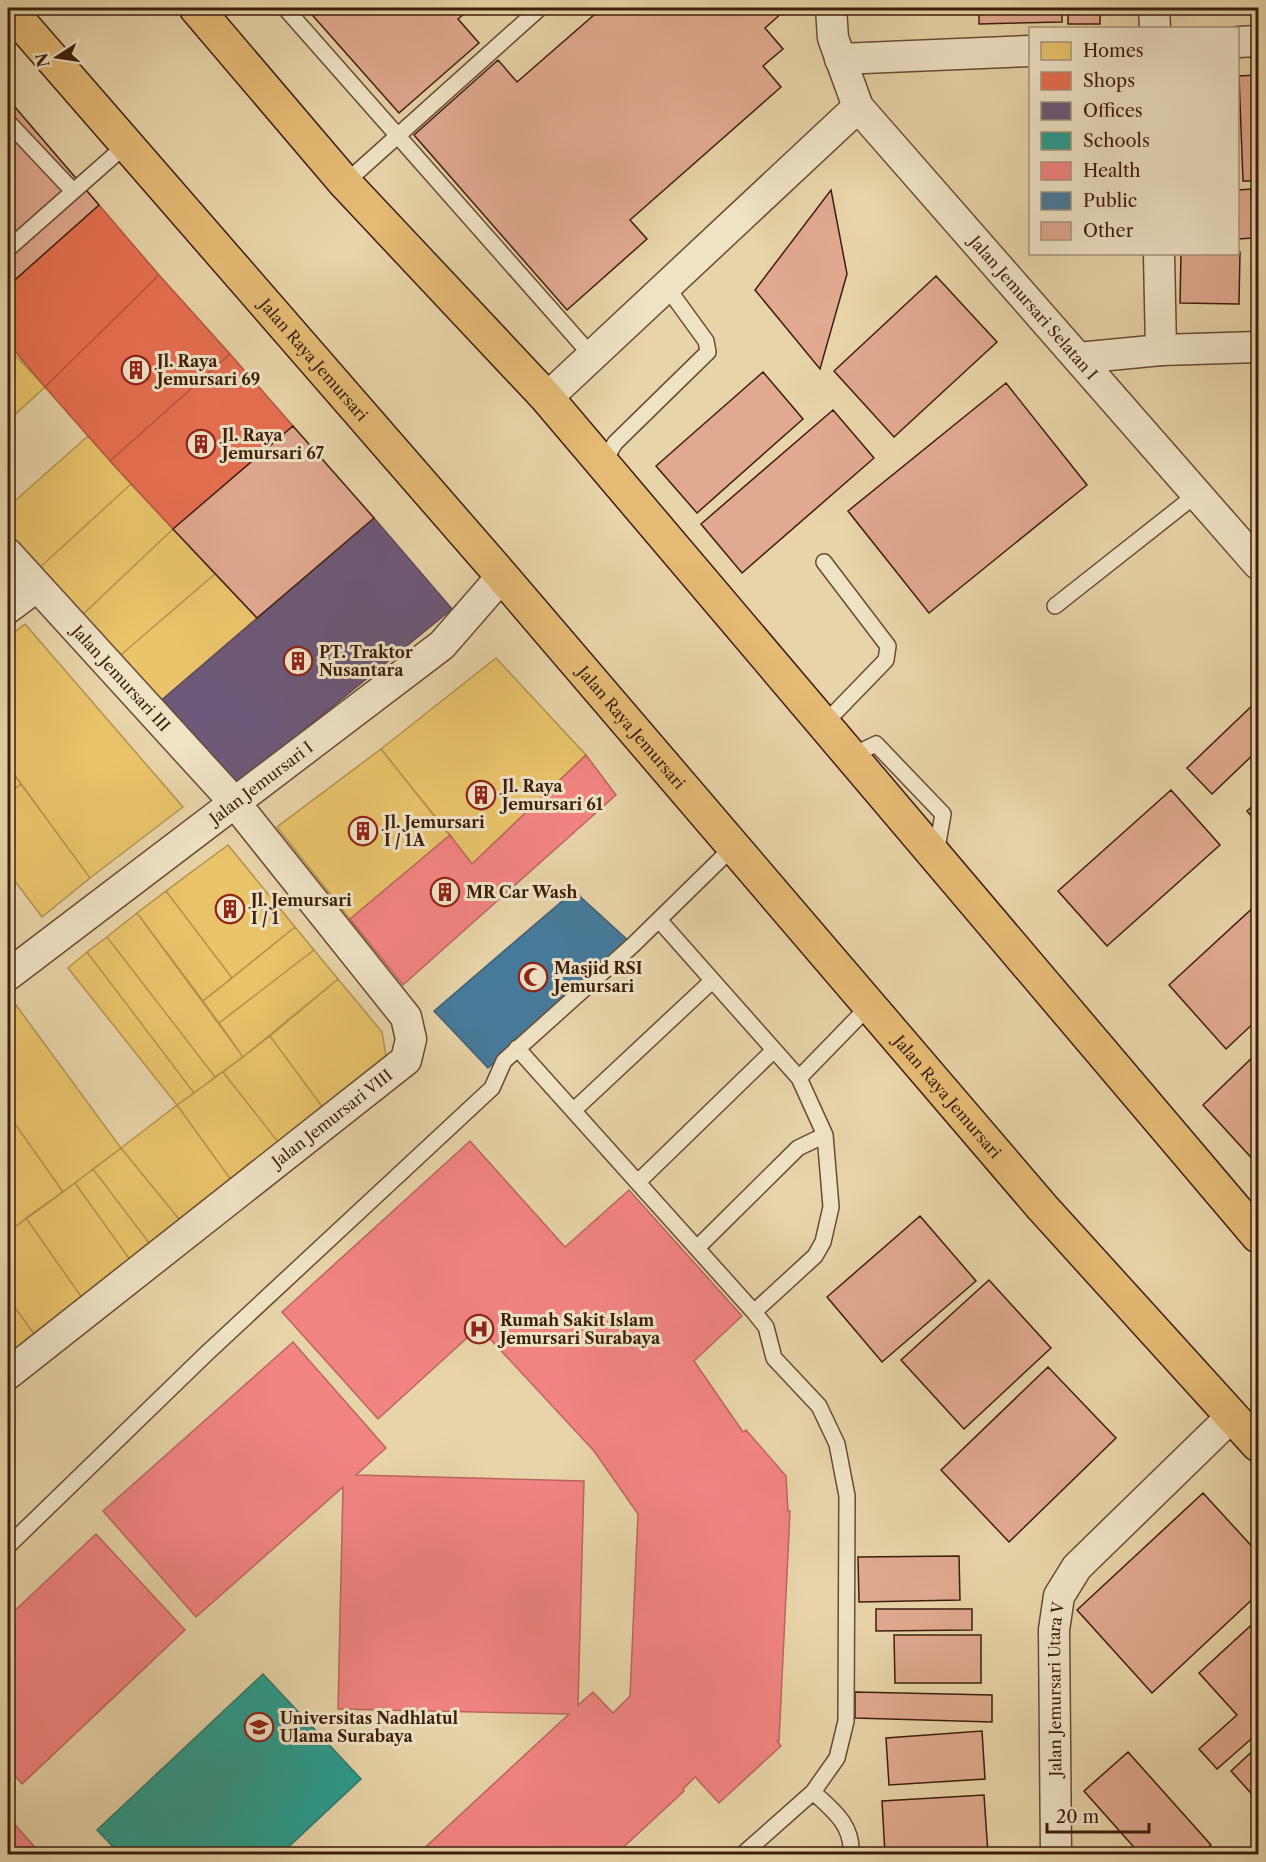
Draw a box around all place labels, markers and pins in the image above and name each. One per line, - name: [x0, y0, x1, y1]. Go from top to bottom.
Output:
- place label: Jl. Raya Jemursari 69: [154, 351, 260, 389]
- building icon: Jl. Raya Jemursari 69: [120, 354, 152, 386]
- place label: Jl. Raya Jemursari 67: [219, 425, 325, 463]
- building icon: Jl. Raya Jemursari 67: [185, 428, 217, 460]
- place label: PT. Traktor Nusantara: [319, 642, 413, 680]
- building icon: PT. Traktor Nusantara: [282, 645, 314, 677]
- place label: Jl. Raya Jemursari 61: [499, 776, 604, 814]
- building icon: Jl. Raya Jemursari 61: [465, 779, 497, 811]
- place label: Jl. Jemursari I / 1A: [381, 812, 485, 850]
- building icon: Jl. Jemursari I / 1A: [347, 815, 379, 847]
- building icon: MR Car Wash: [429, 876, 461, 908]
- place label: MR Car Wash: [466, 882, 577, 902]
- place label: Jl. Jemursari I / 1: [248, 890, 352, 928]
- building icon: Jl. Jemursari I / 1: [214, 893, 246, 925]
- place label: Masjid RSI Jemursari: [551, 958, 643, 996]
- mosque icon: Masjid RSI Jemursari: [517, 961, 549, 993]
- place label: Rumah Sakit Islam Jemursari Surabaya: [497, 1310, 661, 1348]
- hospital icon: Rumah Sakit Islam Jemursari Surabaya: [463, 1313, 495, 1345]
- place label: Universitas Nadhlatul Ulama Surabaya: [280, 1708, 459, 1746]
- school or university icon: Universitas Nadhlatul Ulama Surabaya: [243, 1711, 275, 1743]

